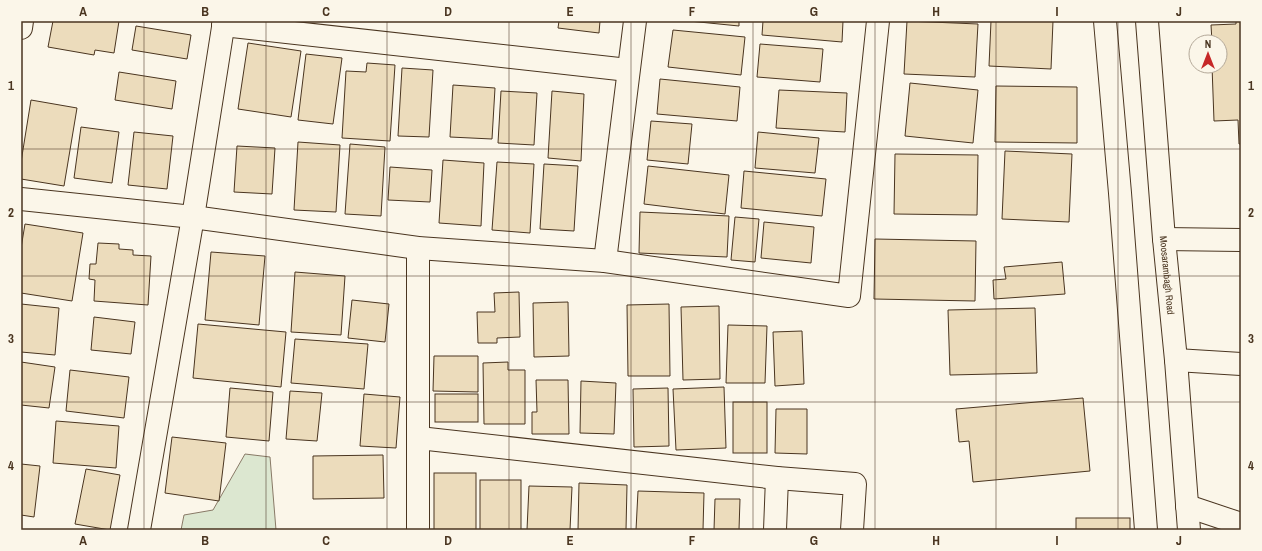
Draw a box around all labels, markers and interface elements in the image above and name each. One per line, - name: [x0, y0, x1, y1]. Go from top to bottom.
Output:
- text: A: [79, 3, 87, 20]
- text: B: [201, 3, 209, 20]
- text: C: [322, 3, 330, 20]
- text: D: [444, 3, 452, 20]
- text: E: [566, 3, 574, 20]
- text: F: [689, 3, 696, 20]
- text: G: [810, 3, 818, 20]
- text: H: [932, 3, 940, 20]
- text: I: [1056, 3, 1059, 20]
- text: J: [1176, 3, 1182, 20]
- north arrow: [1188, 34, 1228, 74]
- text: N: [1205, 37, 1211, 51]
- text: 1: [8, 77, 14, 94]
- text: 1: [1248, 77, 1254, 94]
- text: 2: [8, 204, 14, 221]
- text: 2: [1248, 204, 1254, 221]
- street label: Moosarambagh Road: [1157, 235, 1178, 315]
- text: 3: [8, 330, 14, 347]
- text: 3: [1248, 330, 1254, 347]
- text: 4: [8, 457, 14, 474]
- text: 4: [1248, 457, 1254, 474]
- text: A: [79, 532, 87, 549]
- text: B: [201, 532, 209, 549]
- text: C: [322, 532, 330, 549]
- text: D: [444, 532, 452, 549]
- text: E: [566, 532, 574, 549]
- text: F: [689, 532, 696, 549]
- text: G: [810, 532, 818, 549]
- text: H: [932, 532, 940, 549]
- text: I: [1056, 532, 1059, 549]
- text: J: [1176, 532, 1182, 549]

